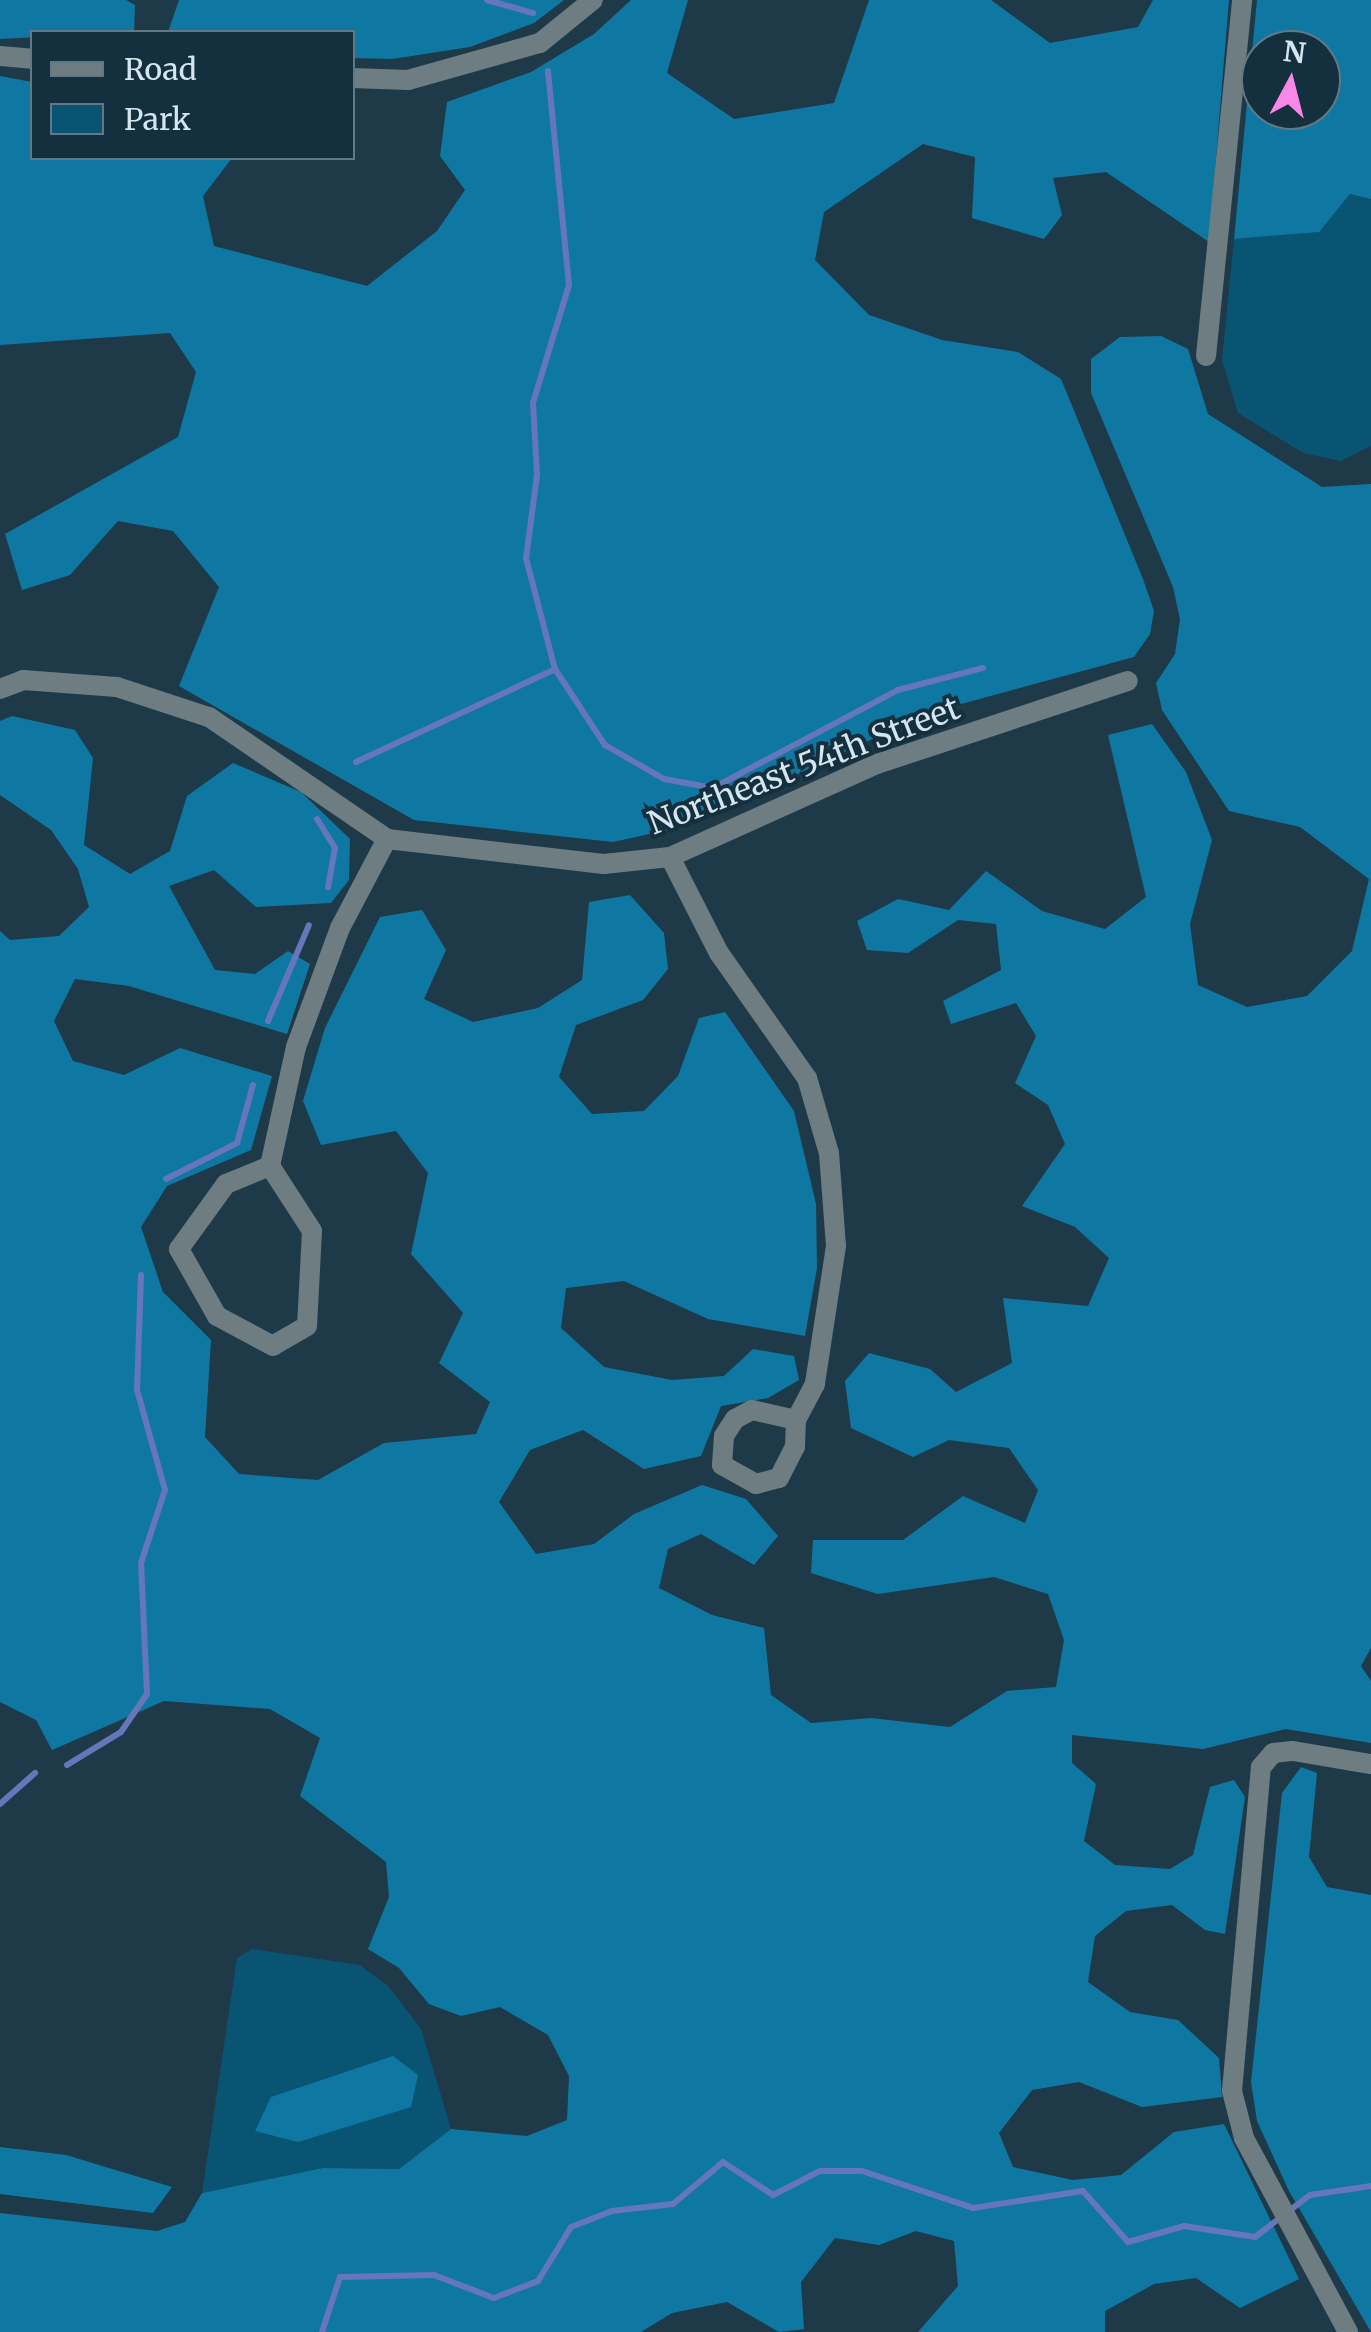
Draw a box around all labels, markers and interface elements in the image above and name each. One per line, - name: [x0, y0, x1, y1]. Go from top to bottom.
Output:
- legend: [30, 30, 355, 160]
- north arrow: [1241, 30, 1341, 130]
- text: N: [1281, 33, 1308, 71]
- text: Road: [124, 50, 197, 88]
- text: Park: [124, 100, 191, 138]
- street label: Northeast 54th Street: [643, 689, 965, 843]

